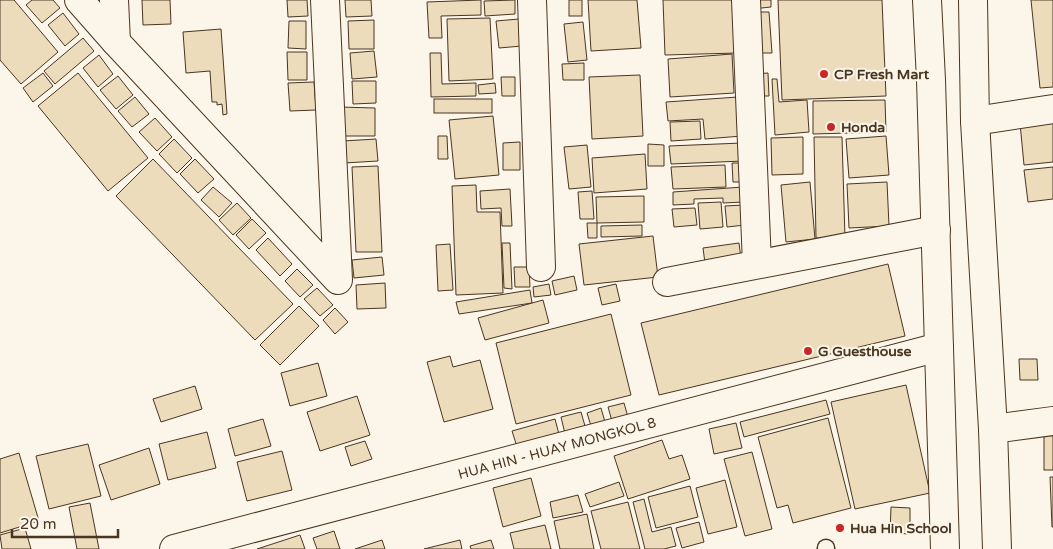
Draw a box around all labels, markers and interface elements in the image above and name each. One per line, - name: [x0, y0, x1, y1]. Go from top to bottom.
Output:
- place label: CP Fresh Mart: [834, 66, 930, 83]
- marker: CP Fresh Mart: [818, 68, 830, 80]
- place label: Honda: [841, 119, 885, 136]
- marker: Honda: [825, 121, 837, 133]
- place label: G Guesthouse: [818, 343, 912, 360]
- marker: G Guesthouse: [802, 345, 814, 357]
- street label: HUA HIN - HUAY MONGKOL 8: [456, 414, 658, 483]
- scale bar: [12, 506, 119, 538]
- text: 20 m: [20, 515, 57, 533]
- place label: Hua Hin School: [850, 520, 952, 537]
- marker: Hua Hin School: [834, 522, 846, 534]

